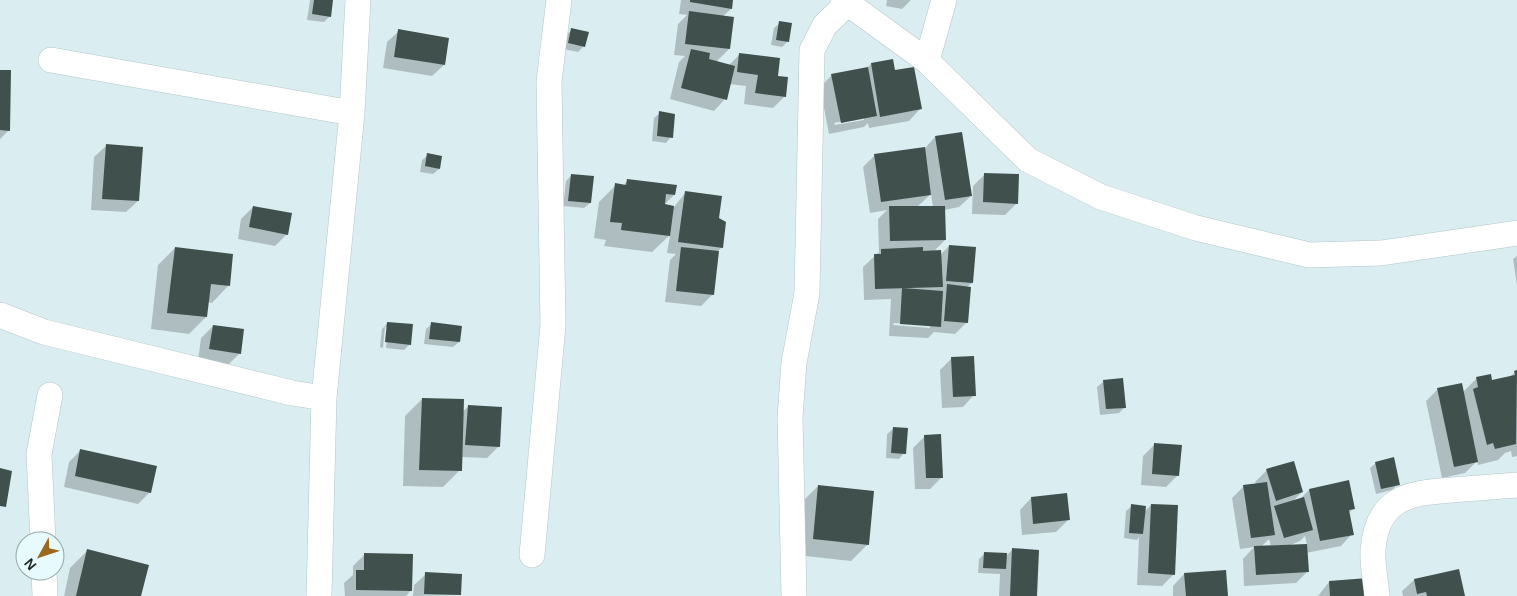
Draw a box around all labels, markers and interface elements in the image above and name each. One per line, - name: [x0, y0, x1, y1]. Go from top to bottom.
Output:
- north arrow: [15, 531, 65, 581]
- text: N: [21, 555, 39, 573]

